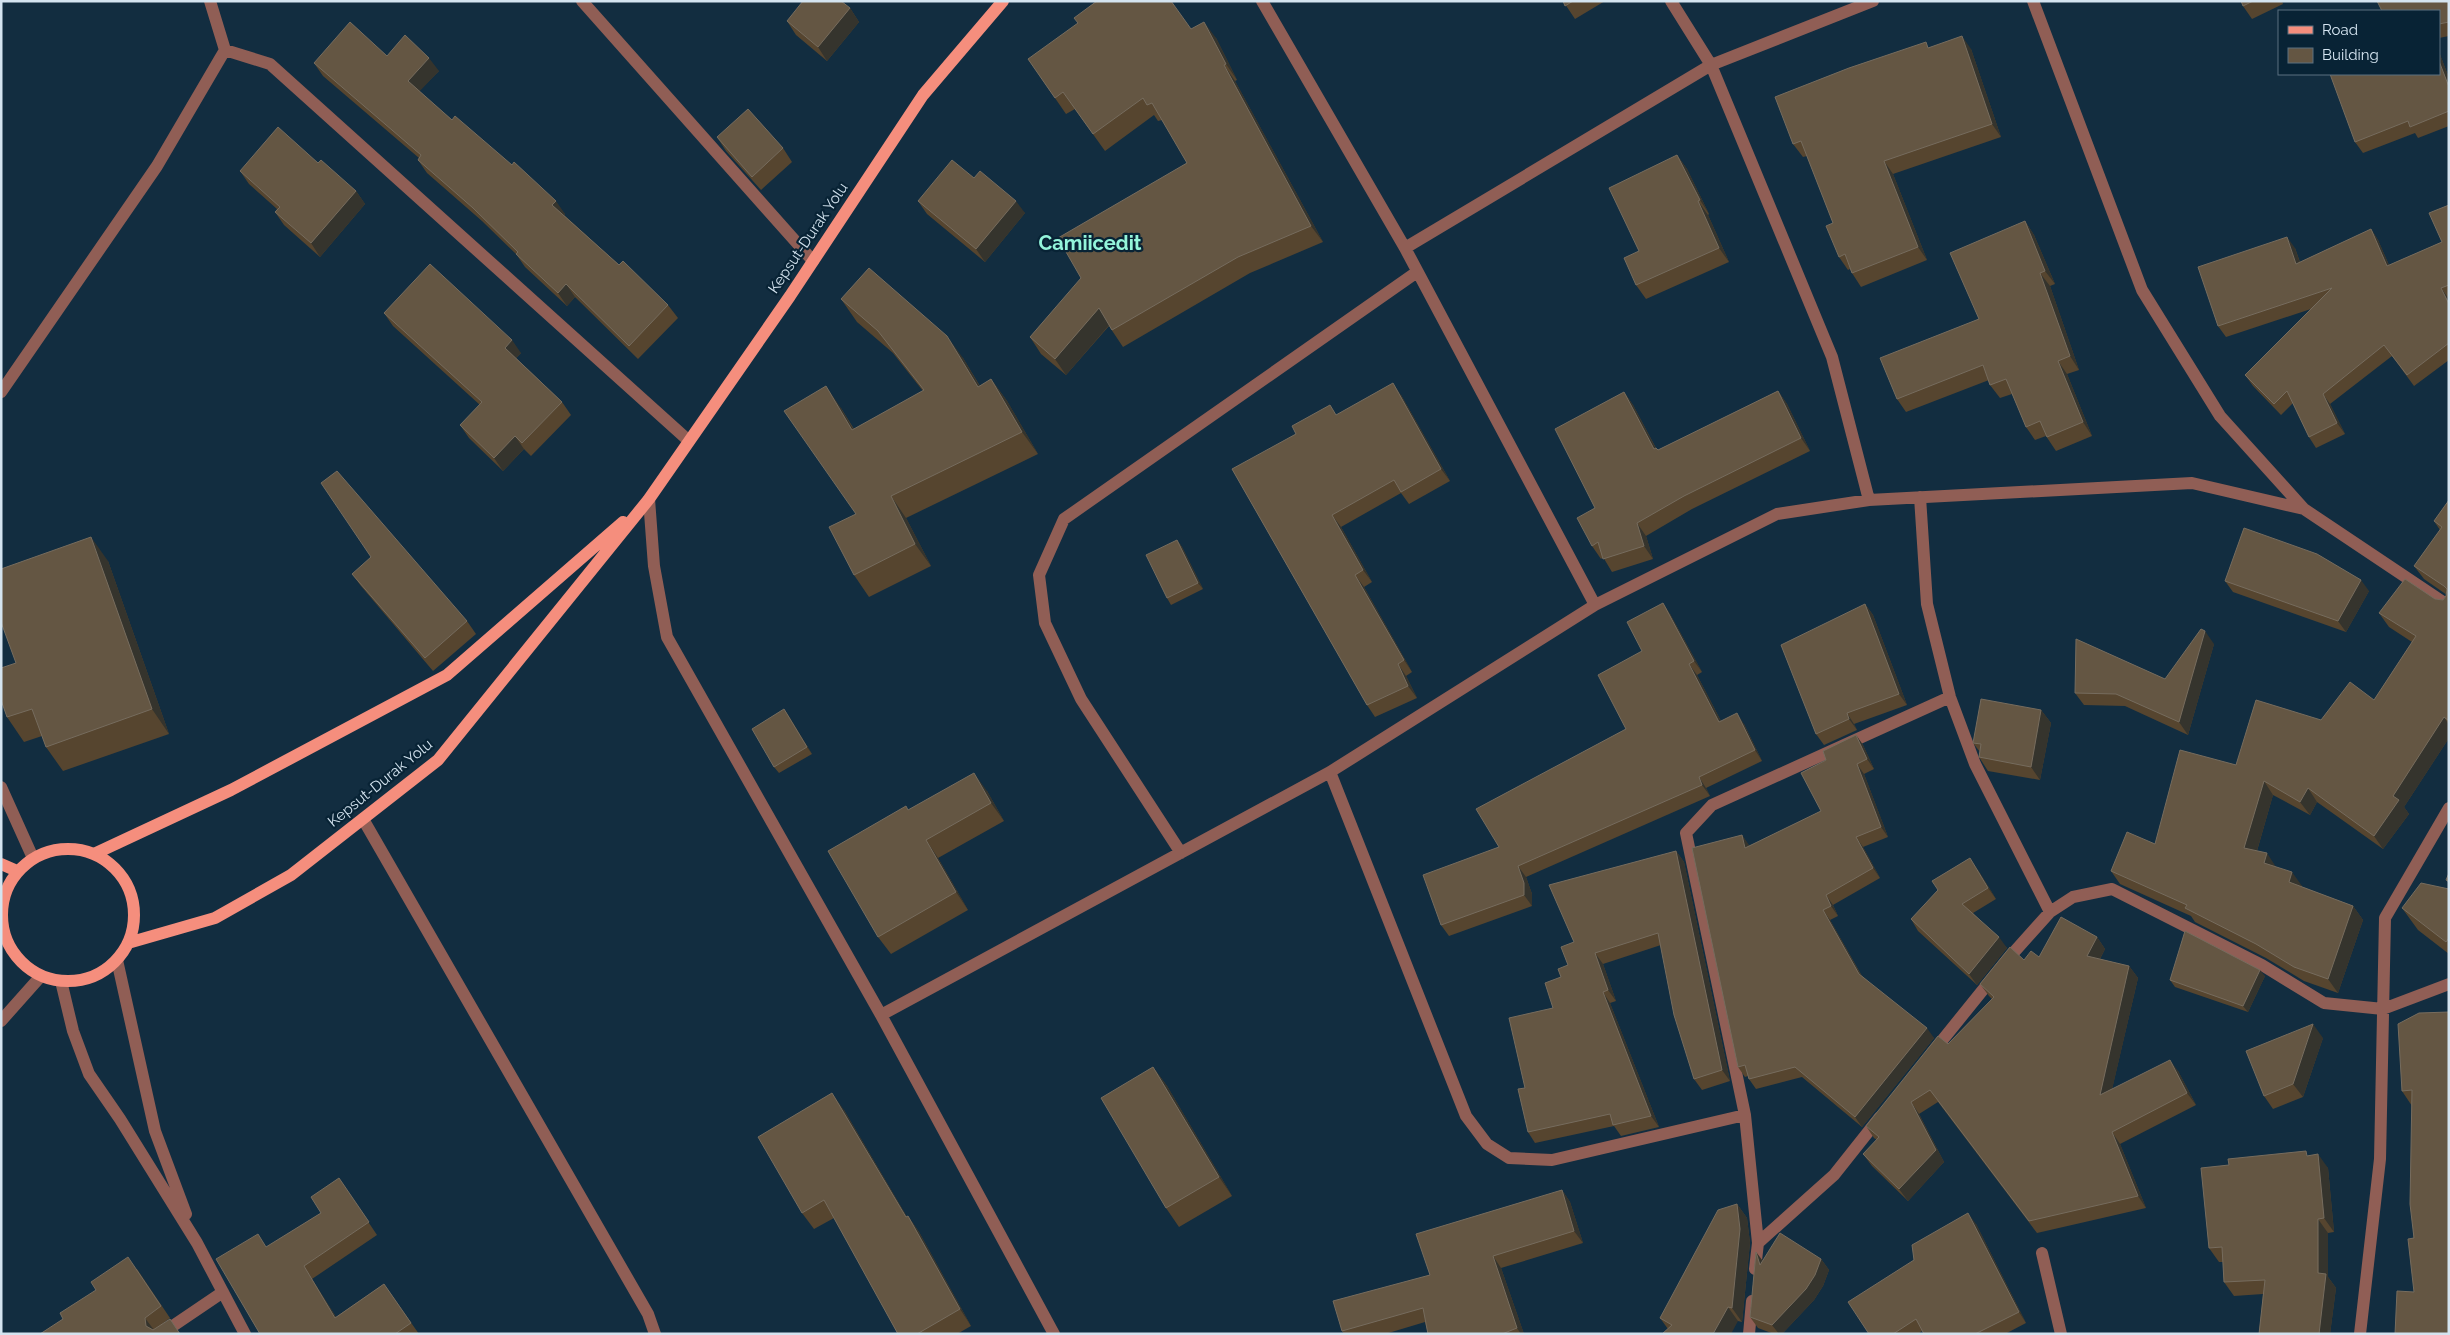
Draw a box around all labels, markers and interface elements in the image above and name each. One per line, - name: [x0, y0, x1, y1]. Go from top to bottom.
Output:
- legend: [2278, 10, 2440, 75]
- text: Road: [2322, 21, 2358, 39]
- text: Building: [2322, 46, 2379, 64]
- street label: Kepsut-Durak Yolu: [764, 179, 852, 297]
- district label: Camiicedit: [1039, 231, 1142, 255]
- street label: Kepsut-Durak Yolu: [324, 735, 436, 831]

